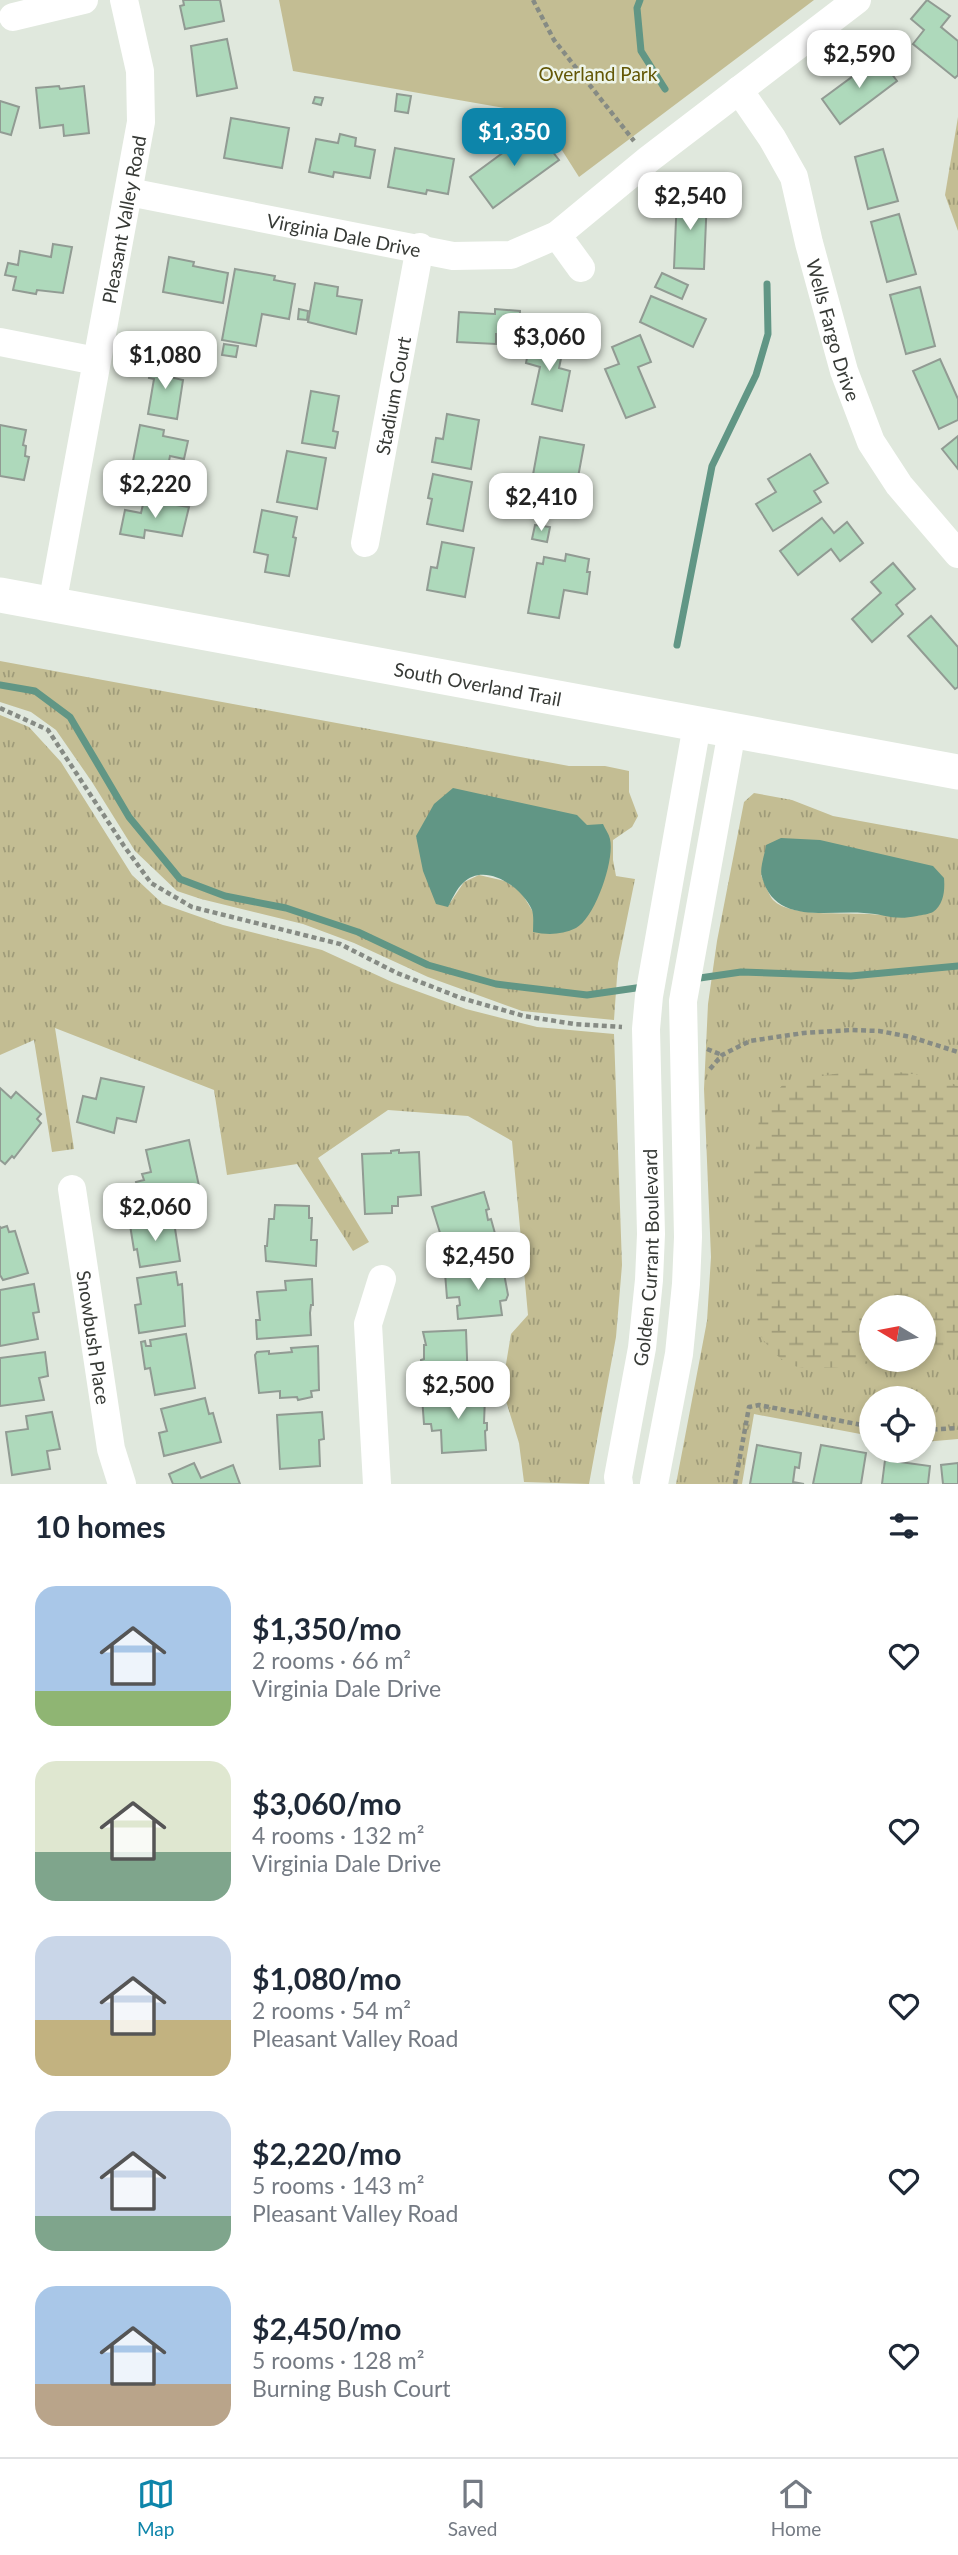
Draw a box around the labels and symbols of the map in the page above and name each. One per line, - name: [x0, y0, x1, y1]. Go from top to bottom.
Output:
- pin: $2,590: [802, 31, 916, 90]
- park label: Overland Park: [539, 62, 658, 85]
- pin: $1,350: [457, 108, 571, 168]
- street label: Pleasant Valley Road: [96, 134, 150, 305]
- pin: $2,540: [633, 173, 747, 232]
- street label: Virginia Dale Drive: [265, 208, 423, 261]
- street label: Wells Fargo Drive: [802, 256, 866, 404]
- pin: $3,060: [492, 314, 606, 373]
- pin: $1,080: [108, 332, 222, 391]
- street label: Stadium Court: [370, 334, 415, 457]
- pin: $2,220: [98, 461, 212, 520]
- pin: $2,410: [484, 474, 598, 533]
- street label: South Overland Trail: [392, 657, 563, 710]
- street label: Golden Currant Boulevard: [627, 1149, 663, 1368]
- pin: $2,060: [98, 1184, 212, 1243]
- pin: $2,450: [421, 1232, 535, 1292]
- street label: Snowbush Place: [73, 1269, 116, 1406]
- north arrow: [859, 1295, 936, 1372]
- pin: $2,500: [401, 1362, 515, 1421]

